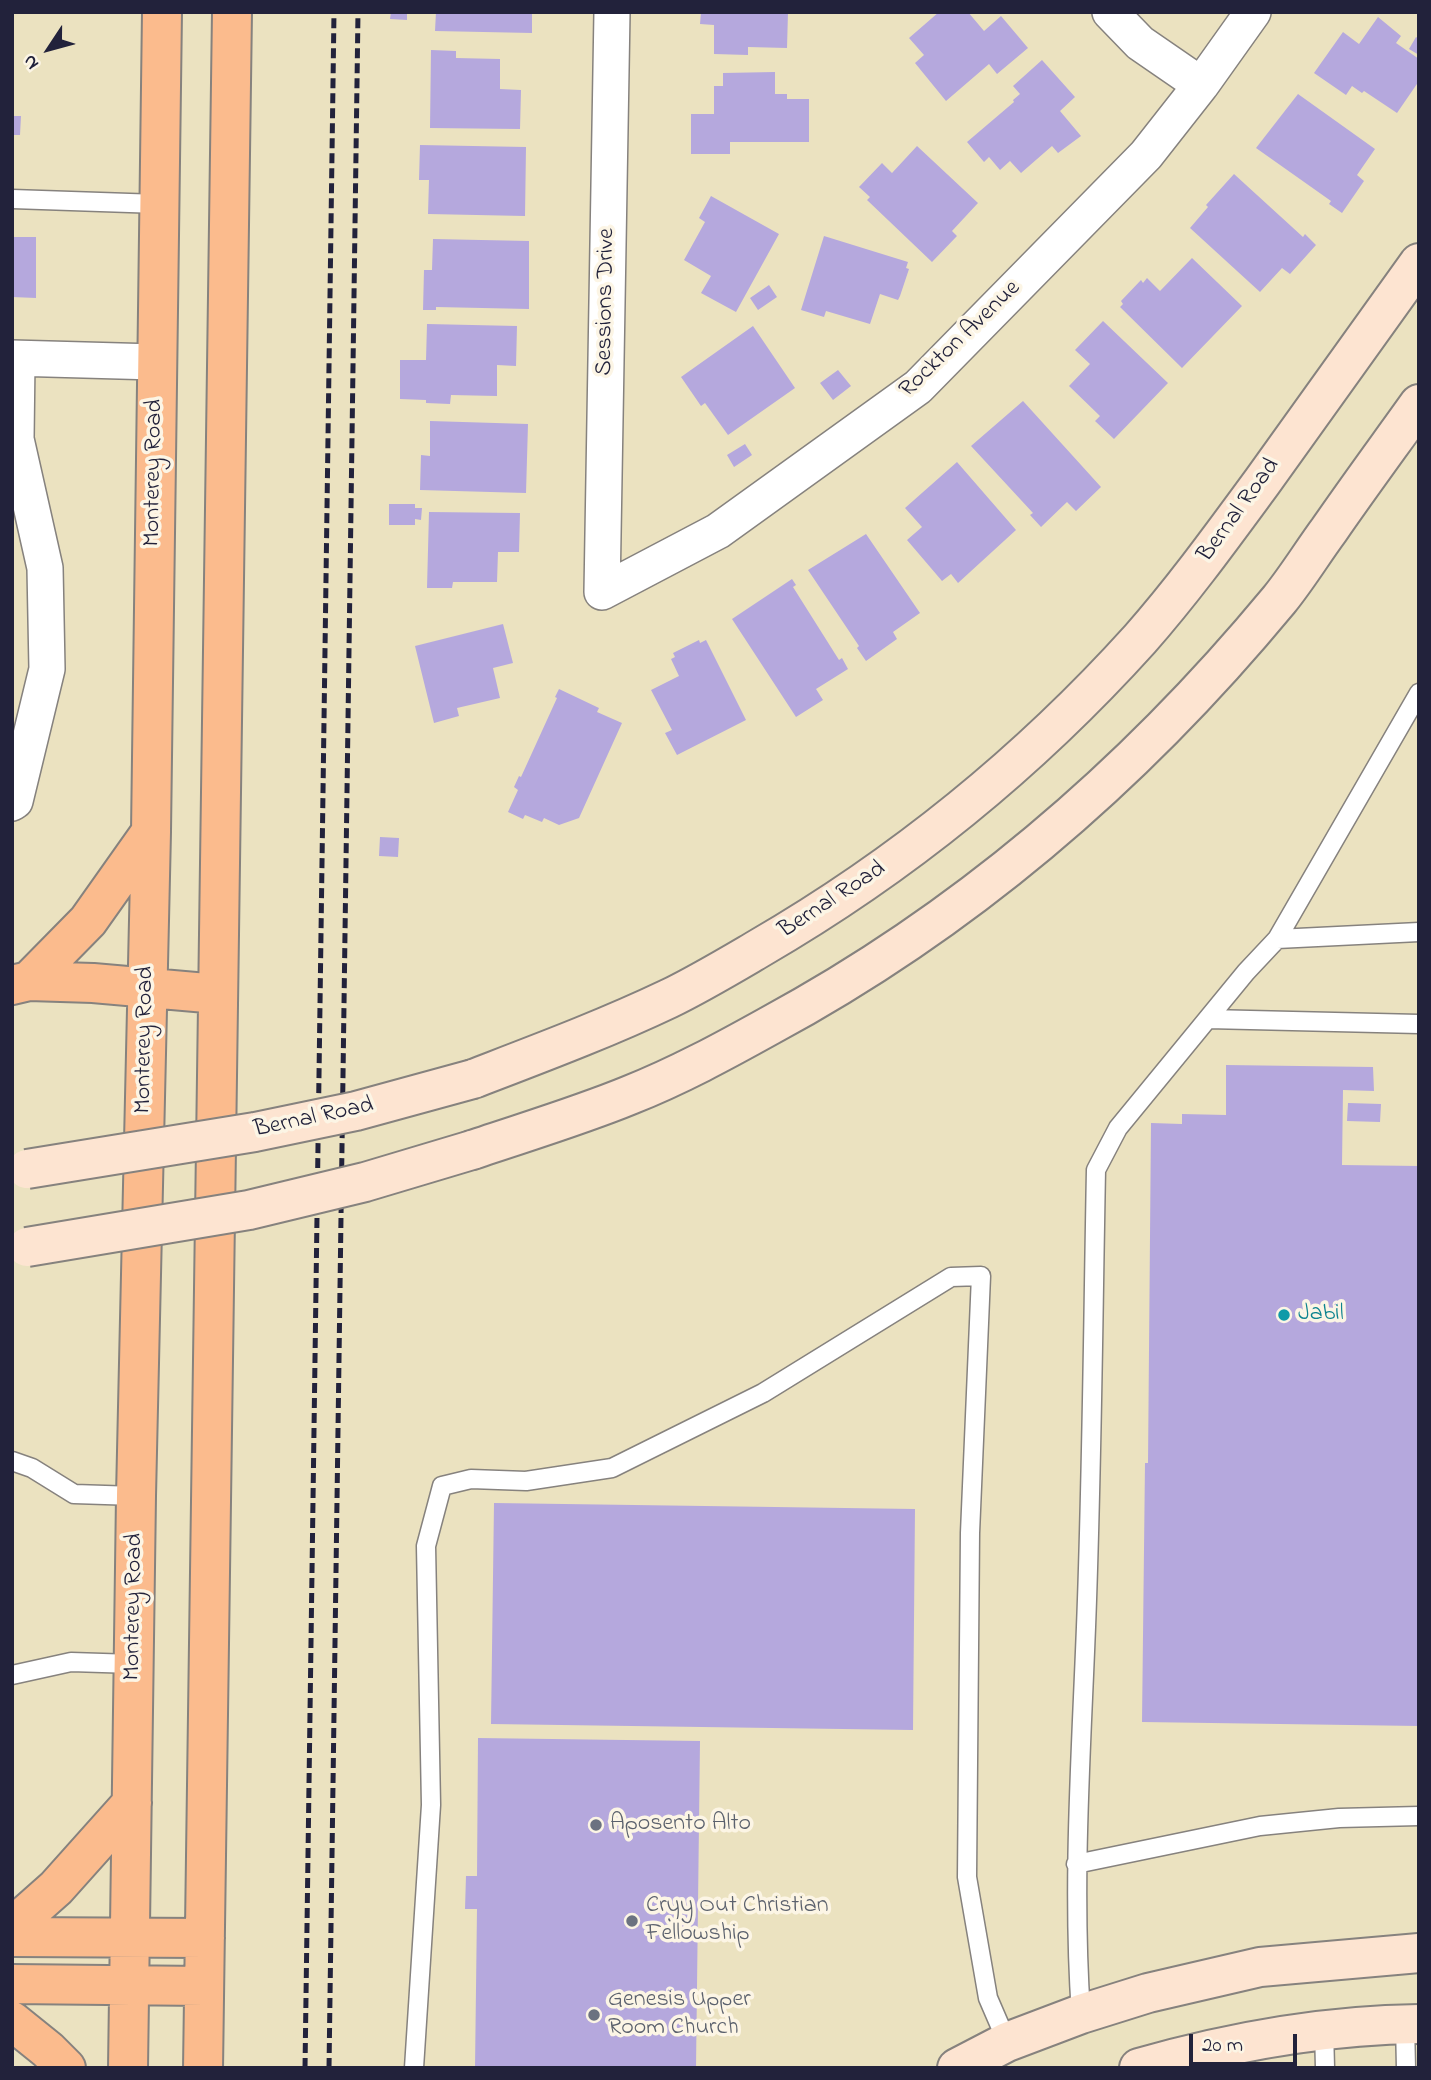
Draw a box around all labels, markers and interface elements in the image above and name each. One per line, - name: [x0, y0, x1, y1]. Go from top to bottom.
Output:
- north arrow: [14, 14, 84, 84]
- text: N: [17, 49, 46, 75]
- street label: Sessions Drive: [591, 228, 623, 376]
- street label: Rockton Avenue: [895, 275, 1027, 405]
- street label: Monterey Road: [139, 399, 171, 547]
- street label: Bernal Road: [1193, 453, 1287, 569]
- street label: Bernal Road: [774, 856, 892, 946]
- street label: Monterey Road: [130, 966, 162, 1114]
- street label: Bernal Road: [252, 1092, 376, 1146]
- place label: Jabil: [1298, 1301, 1344, 1329]
- marker: Jabil: [1276, 1307, 1292, 1323]
- street label: Monterey Road: [119, 1533, 151, 1681]
- place label: Aposento Alto: [610, 1811, 751, 1839]
- marker: Aposento Alto: [588, 1817, 604, 1833]
- place label: Cryy Out Christian Fellowship: [646, 1893, 829, 1949]
- marker: Cryy Out Christian Fellowship: [624, 1913, 640, 1929]
- place label: Genesis Upper Room Church: [608, 1987, 751, 2043]
- marker: Genesis Upper Room Church: [586, 2007, 602, 2023]
- scale bar: [1193, 2021, 1302, 2064]
- text: 20 m: [1202, 2031, 1243, 2061]

